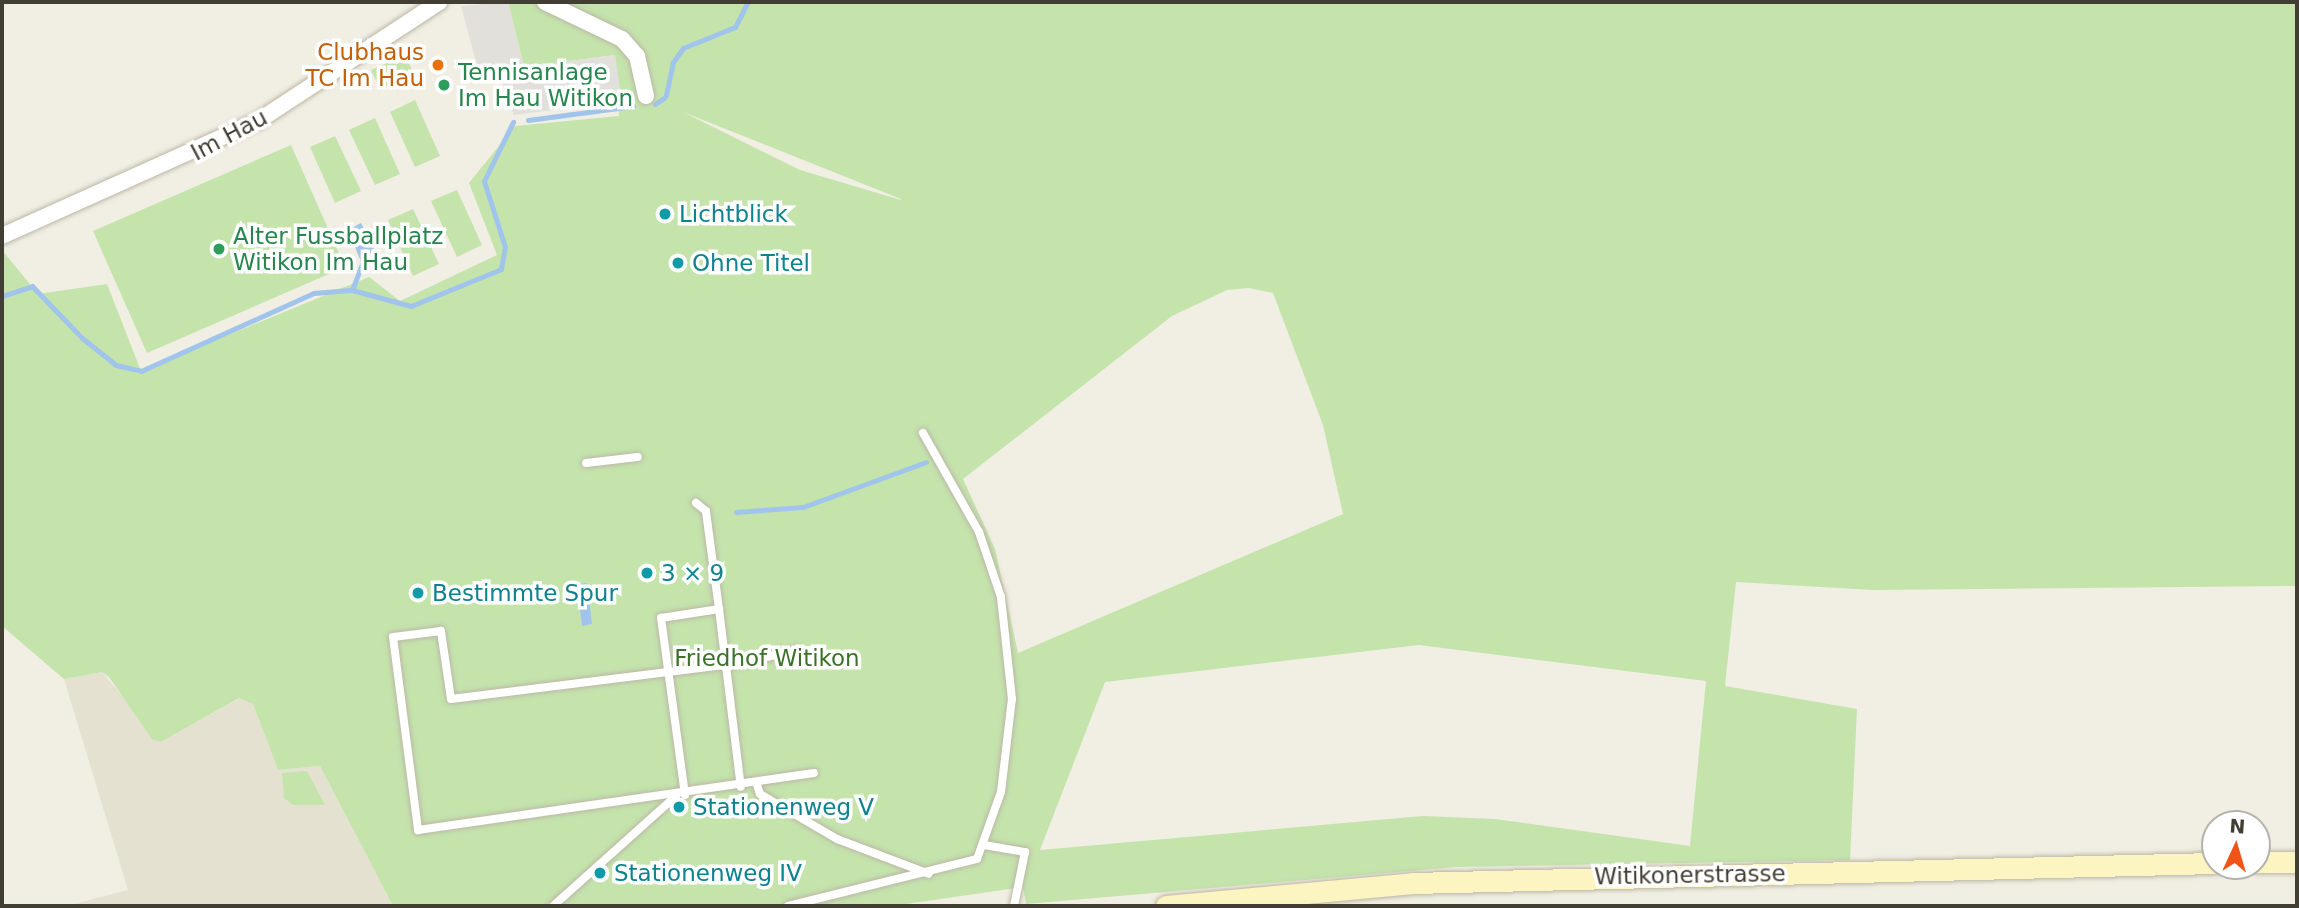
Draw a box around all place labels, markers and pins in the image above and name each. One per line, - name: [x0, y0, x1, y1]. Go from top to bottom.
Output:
- place label: Clubhaus TC Im Hau: [305, 38, 424, 92]
- marker: Clubhaus TC Im Hau: [430, 57, 446, 73]
- place label: Tennisanlage Im Hau Witikon: [458, 58, 633, 112]
- marker: Tennisanlage Im Hau Witikon: [436, 77, 452, 93]
- place label: Lichtblick: [679, 200, 788, 228]
- marker: Lichtblick: [657, 206, 673, 222]
- place label: Alter Fussballplatz Witikon Im Hau: [233, 222, 443, 276]
- marker: Alter Fussballplatz Witikon Im Hau: [211, 241, 227, 257]
- place label: Ohne Titel: [692, 249, 810, 277]
- marker: Ohne Titel: [670, 255, 686, 271]
- place label: 3 × 9: [661, 559, 724, 587]
- marker: 3 × 9: [639, 565, 655, 581]
- place label: Bestimmte Spur: [432, 579, 618, 607]
- marker: Bestimmte Spur: [410, 585, 426, 601]
- place label: Stationenweg V: [693, 793, 874, 821]
- marker: Stationenweg V: [671, 799, 687, 815]
- place label: Stationenweg IV: [614, 859, 802, 887]
- marker: Stationenweg IV: [592, 865, 608, 881]

